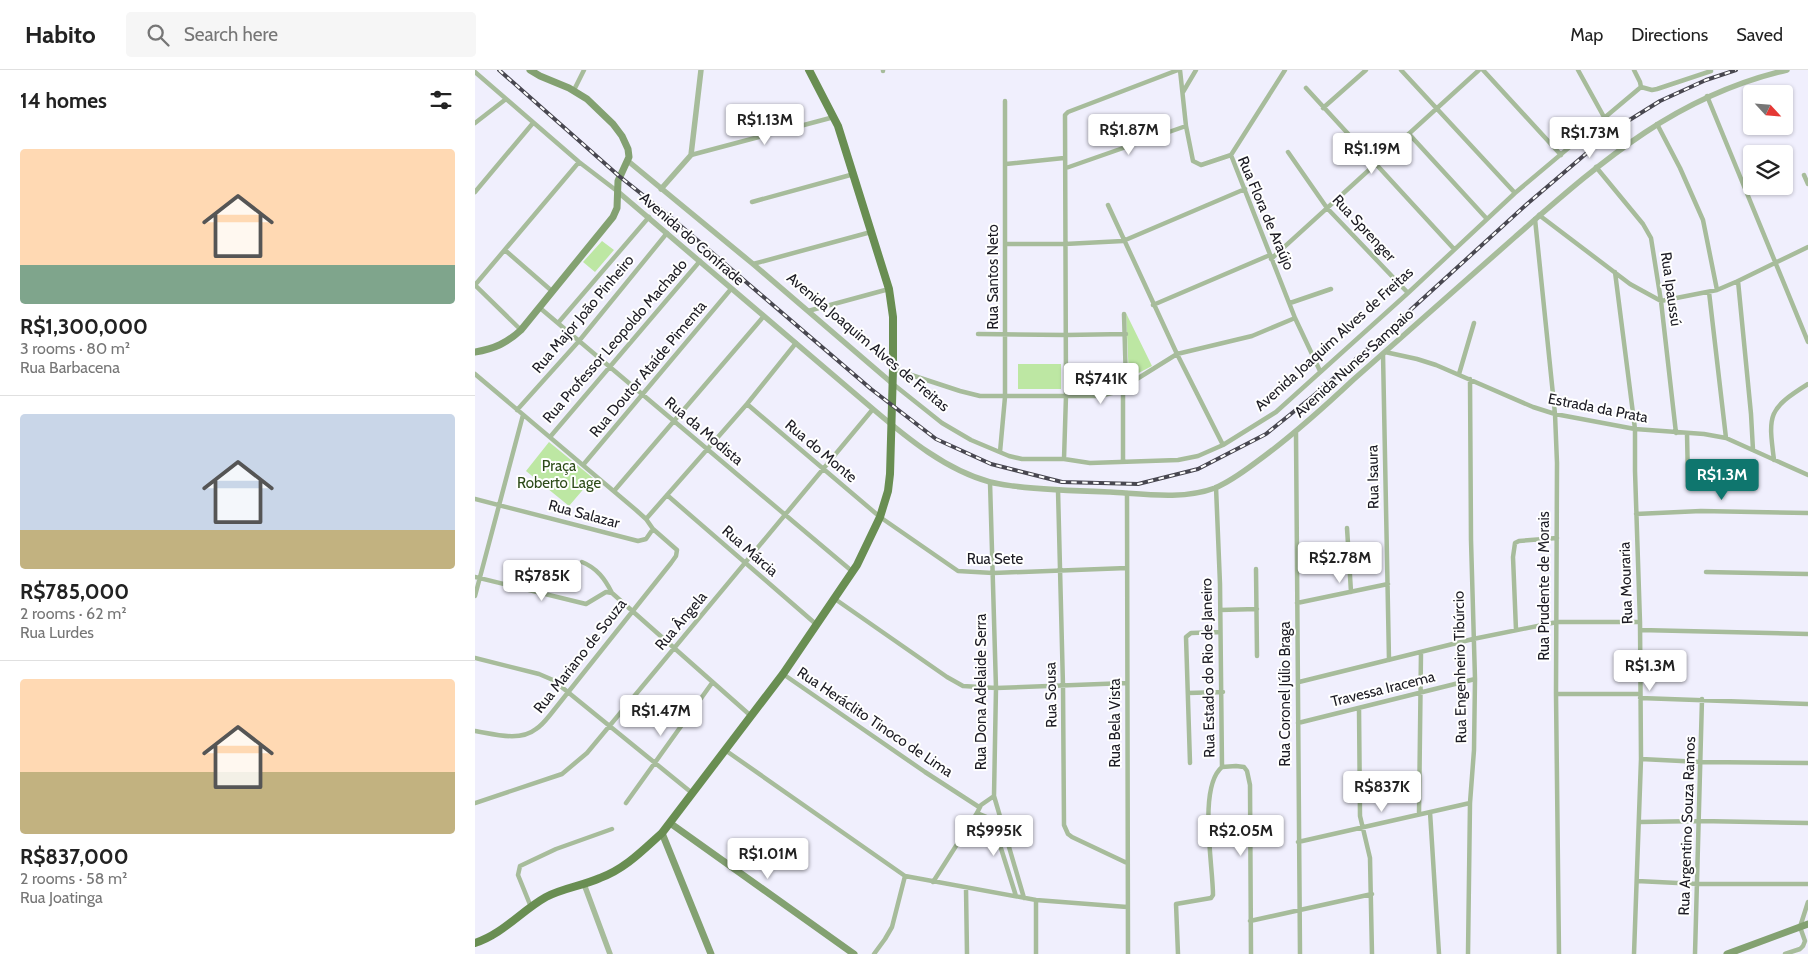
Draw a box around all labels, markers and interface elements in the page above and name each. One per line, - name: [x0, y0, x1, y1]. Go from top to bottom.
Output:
- search box: [126, 12, 476, 57]
- text: Habito: [25, 20, 96, 49]
- icon: search: [144, 21, 172, 49]
- text: Search here: [184, 23, 278, 46]
- text: Map: [1570, 24, 1603, 46]
- text: Directions: [1631, 24, 1708, 46]
- text: Saved: [1736, 24, 1783, 46]
- north arrow: [1743, 85, 1793, 135]
- map controls: [1743, 85, 1793, 195]
- icon: filters: [427, 86, 455, 114]
- text: 14 homes: [20, 88, 107, 113]
- pin: R$1.13M: [719, 104, 811, 146]
- text: R$1.13M: [737, 110, 793, 129]
- pin: R$1.87M: [1083, 114, 1175, 156]
- pin: R$1.73M: [1544, 116, 1636, 159]
- text: R$1.87M: [1099, 120, 1159, 139]
- text: R$1.73M: [1561, 123, 1619, 142]
- pin: R$1.19M: [1326, 132, 1418, 175]
- text: R$1.19M: [1344, 139, 1400, 158]
- button: layers: [1743, 145, 1793, 195]
- street label: Rua Flora de Araújo: [1234, 153, 1298, 273]
- icon: home: [193, 181, 283, 271]
- street label: Avenida do Confrade: [636, 189, 748, 289]
- street label: Rua Sprenger: [1328, 191, 1400, 265]
- street label: Rua Santos Neto: [984, 224, 1002, 330]
- street label: Rua Major João Pinheiro: [528, 251, 638, 377]
- street label: Rua Ipaussú: [1657, 251, 1685, 327]
- street label: Rua Professor Leopoldo Machado: [539, 255, 691, 427]
- street label: Avenida Joaquim Alves de Freitas: [1251, 263, 1417, 415]
- street label: Avenida Joaquim Alves de Freitas: [783, 269, 953, 415]
- street label: Rua Doutor Ataíde Pimenta: [586, 297, 711, 441]
- street label: Avenida Nunes Sampaio: [1291, 305, 1417, 421]
- text: R$1,300,000: [20, 314, 148, 339]
- text: 3 rooms · 80 m²: [20, 339, 130, 358]
- text: Rua Barbacena: [20, 358, 120, 377]
- pin: R$741K: [1060, 362, 1142, 405]
- text: R$741K: [1075, 369, 1127, 388]
- street label: Estrada da Prata: [1546, 389, 1650, 427]
- street label: Rua da Modista: [661, 393, 747, 469]
- street label: Rua do Monte: [781, 416, 861, 487]
- street label: Rua Isaura: [1363, 444, 1383, 509]
- icon: home: [193, 447, 283, 537]
- park label: Praça Roberto Lage: [517, 457, 601, 492]
- pin: R$1.3M: [1681, 458, 1763, 501]
- text: R$1.3M: [1697, 465, 1747, 484]
- street label: Rua Salazar: [546, 496, 622, 532]
- street label: Rua Prudente de Morais: [1535, 511, 1553, 661]
- street label: Rua Márcia: [718, 522, 782, 581]
- street label: Rua Mouraria: [1616, 541, 1636, 624]
- pin: R$2.78M: [1294, 542, 1386, 584]
- text: R$2.78M: [1309, 548, 1371, 567]
- street label: Rua Sete: [967, 550, 1024, 568]
- pin: R$785K: [501, 560, 583, 602]
- text: R$785K: [514, 566, 570, 585]
- street label: Rua Estado do Rio de Janeiro: [1197, 578, 1219, 758]
- text: R$785,000: [20, 579, 129, 604]
- street label: Rua Ângela: [651, 587, 711, 654]
- street label: Rua Engenheiro Tibúrcio: [1450, 591, 1470, 743]
- street label: Rua Mariano de Souza: [530, 595, 631, 717]
- text: 2 rooms · 62 m²: [20, 604, 127, 623]
- street label: Rua Dona Adelaide Serra: [972, 613, 990, 770]
- street label: Rua Coronel Júlio Braga: [1276, 620, 1294, 767]
- text: Rua Lurdes: [20, 623, 94, 642]
- pin: R$1.3M: [1609, 650, 1691, 692]
- text: R$1.3M: [1625, 656, 1675, 675]
- street label: Rua Sousa: [1041, 661, 1061, 728]
- street label: Rua Heráclito Tinoco de Lima: [794, 663, 957, 781]
- street label: Travessa Iracema: [1329, 667, 1438, 711]
- street label: Rua Bela Vista: [1106, 677, 1124, 768]
- pin: R$1.47M: [615, 694, 707, 737]
- text: R$1.47M: [631, 701, 691, 720]
- icon: home: [193, 712, 283, 802]
- street label: Rua Argentino Souza Ramos: [1675, 736, 1699, 916]
- pin: R$837K: [1341, 770, 1423, 813]
- text: R$837K: [1354, 777, 1410, 796]
- pin: R$995K: [953, 814, 1035, 857]
- pin: R$2.05M: [1195, 814, 1287, 857]
- text: R$995K: [966, 821, 1022, 840]
- text: R$2.05M: [1209, 821, 1273, 840]
- pin: R$1.01M: [722, 838, 814, 880]
- text: R$837,000: [20, 844, 128, 869]
- text: R$1.01M: [738, 844, 798, 863]
- text: 2 rooms · 58 m²: [20, 869, 127, 888]
- text: Rua Joatinga: [20, 888, 103, 907]

